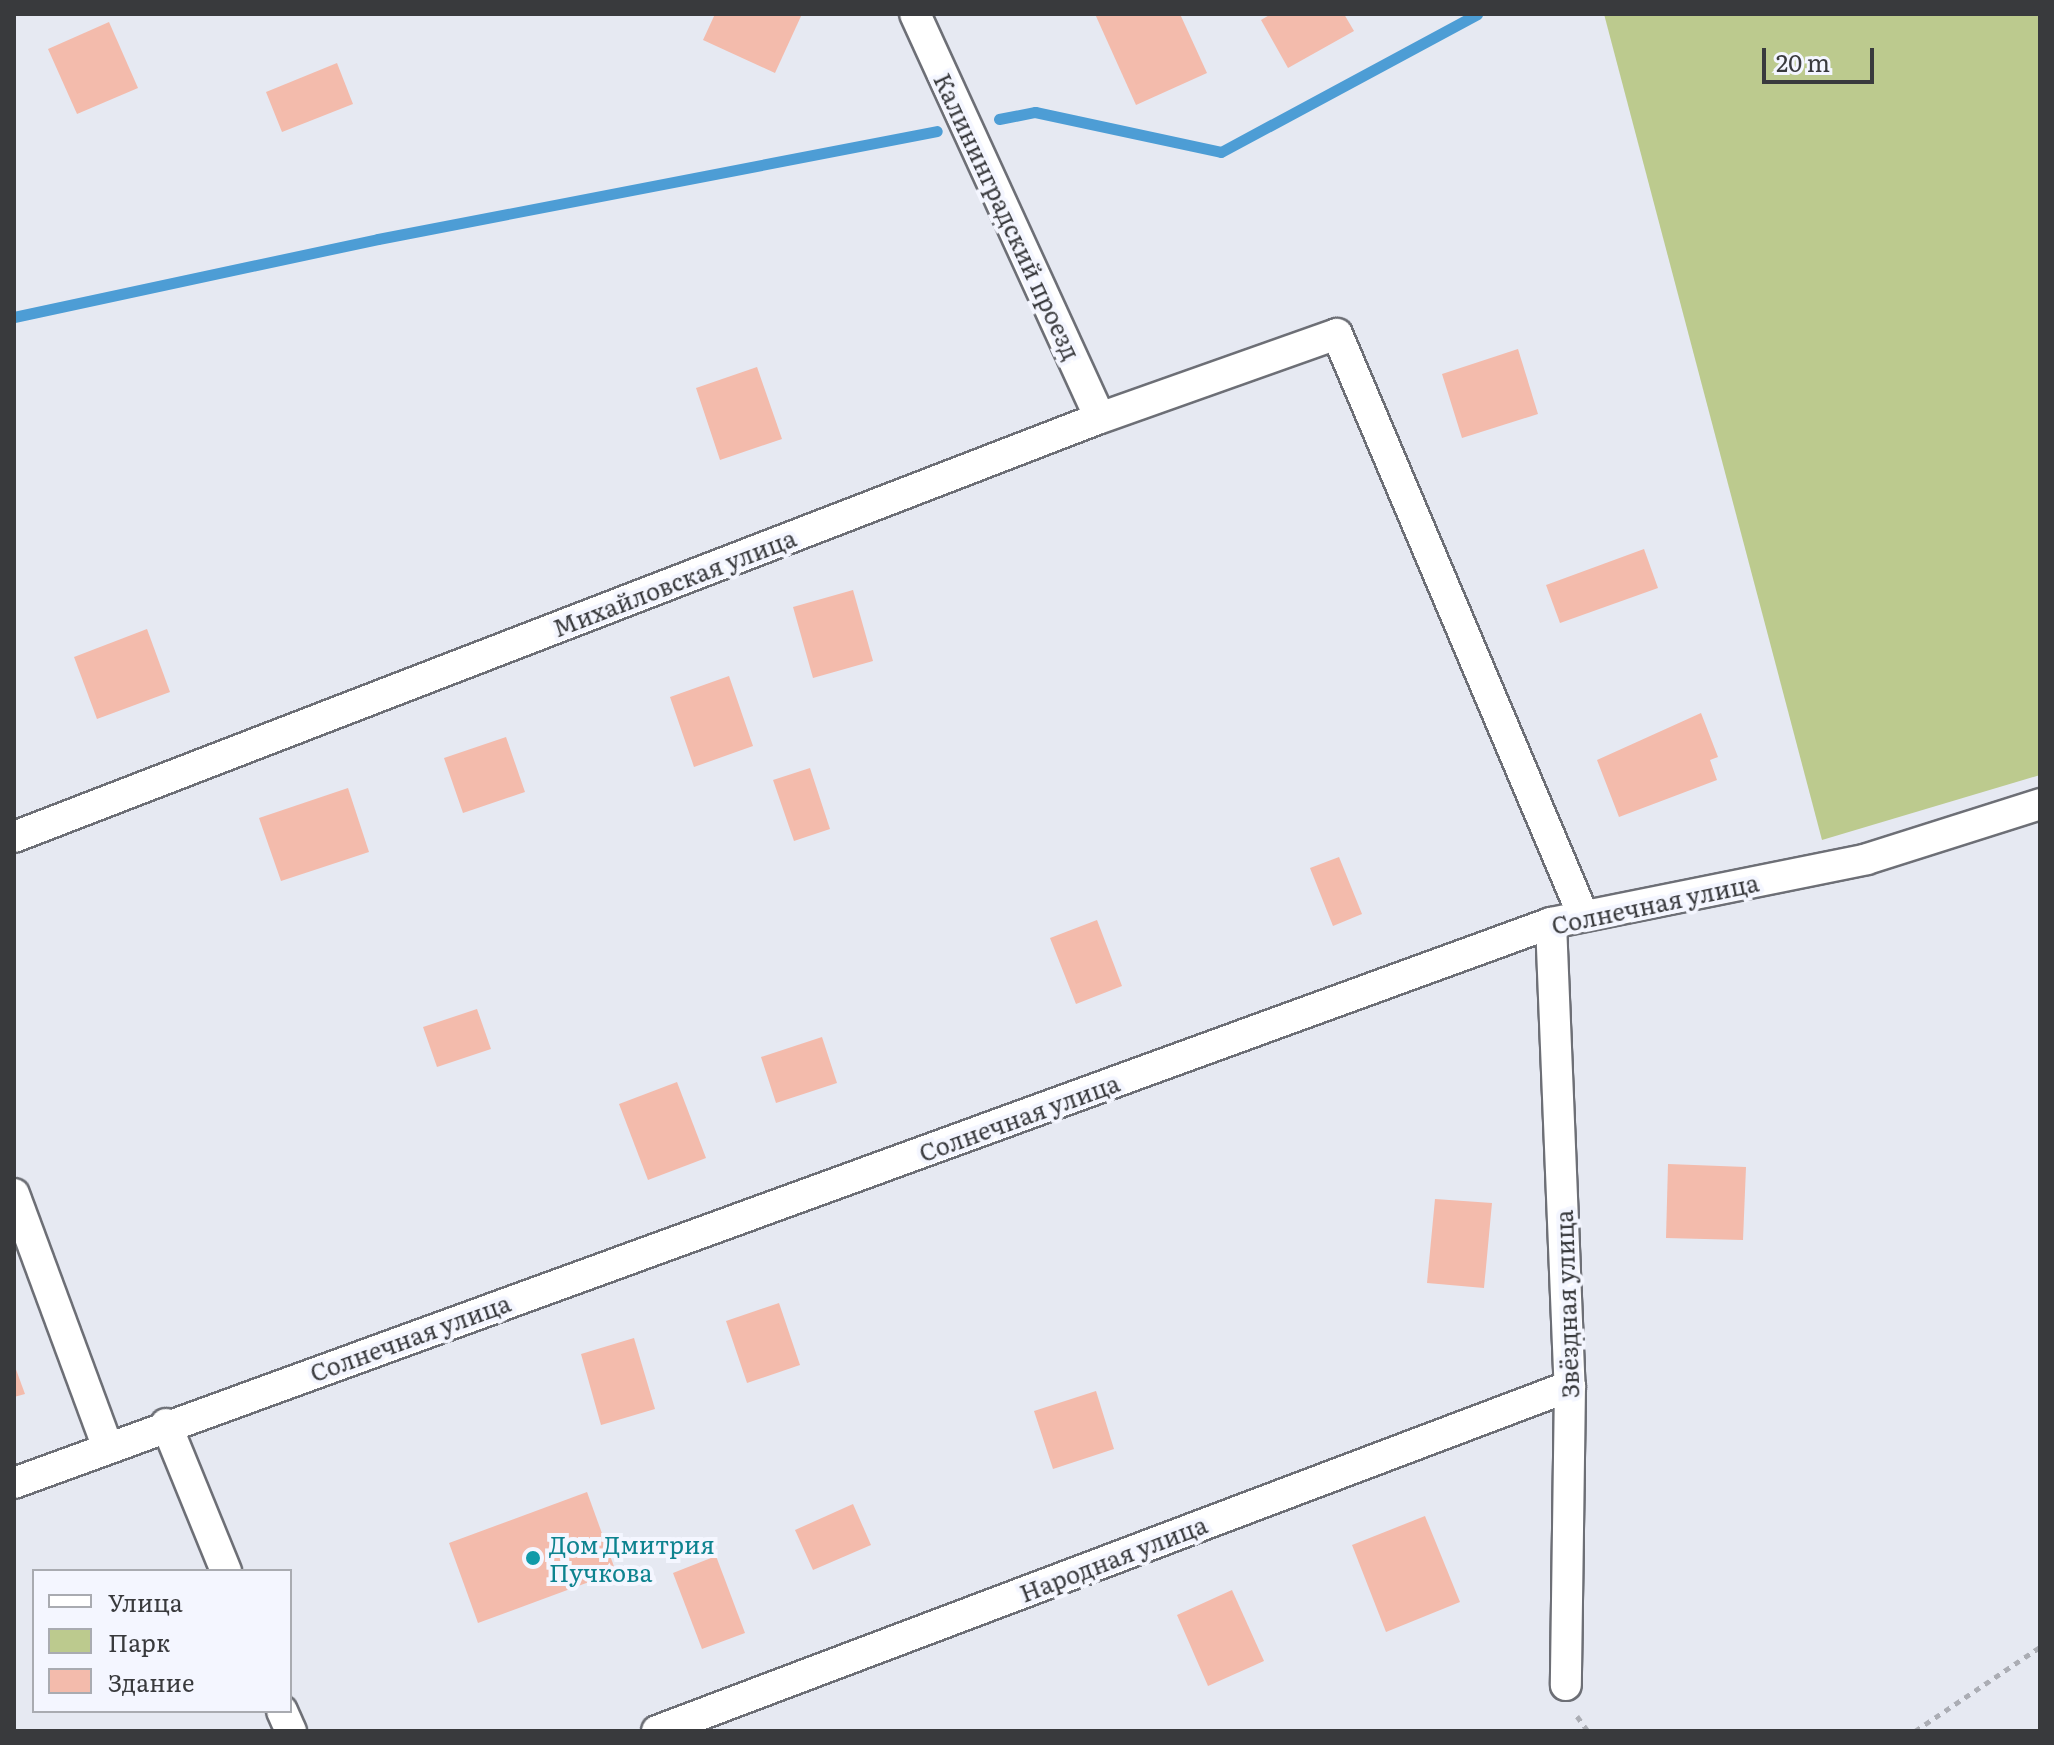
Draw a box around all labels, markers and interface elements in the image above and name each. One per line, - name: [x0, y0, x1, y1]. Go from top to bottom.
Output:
- scale bar: [1766, 32, 1878, 82]
- text: 20 m: [1776, 44, 1830, 79]
- street label: Калининградский проезд: [929, 68, 1087, 364]
- street label: Михайловская улица: [548, 522, 800, 642]
- street label: Солнечная улица: [1549, 867, 1761, 939]
- street label: Солнечная улица: [915, 1067, 1123, 1167]
- street label: Звёздная улица: [1548, 1209, 1584, 1399]
- street label: Солнечная улица: [306, 1287, 514, 1387]
- street label: Народная улица: [1015, 1509, 1211, 1607]
- place label: Дом Дмитрия Пучкова: [549, 1530, 715, 1586]
- marker: Дом Дмитрия Пучкова: [524, 1549, 542, 1567]
- legend: [32, 1569, 292, 1713]
- text: Улица: [108, 1584, 183, 1619]
- text: Парк: [108, 1624, 170, 1659]
- text: Здание: [108, 1664, 194, 1699]

